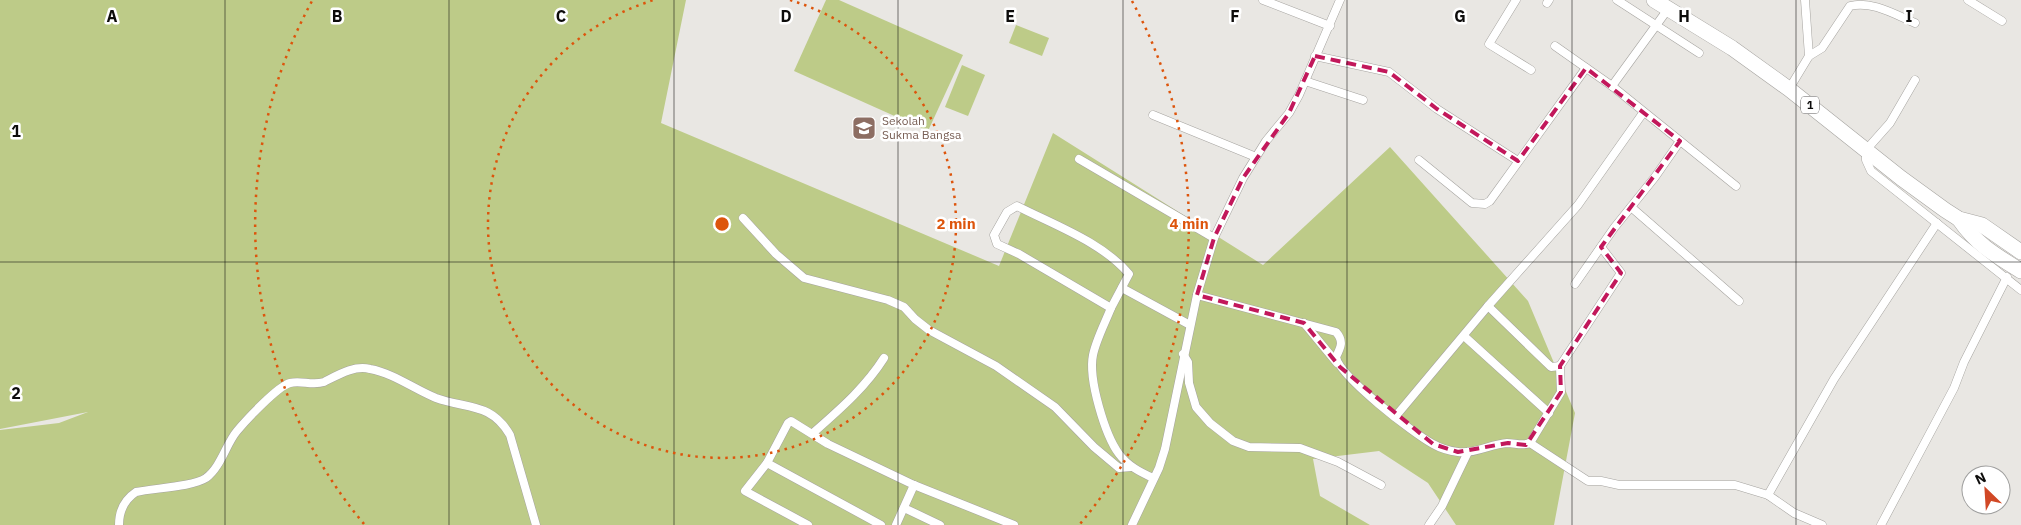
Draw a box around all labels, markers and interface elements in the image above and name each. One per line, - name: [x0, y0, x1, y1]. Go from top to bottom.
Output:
- text: A: [107, 6, 118, 26]
- text: B: [332, 6, 343, 26]
- text: C: [556, 6, 566, 26]
- text: D: [780, 6, 792, 26]
- text: E: [1005, 6, 1015, 26]
- text: F: [1230, 6, 1240, 26]
- text: G: [1454, 6, 1466, 26]
- text: H: [1678, 6, 1690, 26]
- text: I: [1906, 6, 1913, 26]
- road number: 1: [1801, 96, 1819, 114]
- place label: Sekolah Sukma Bangsa: [882, 113, 962, 142]
- school or university icon: Sekolah Sukma Bangsa: [851, 115, 877, 141]
- text: 1: [11, 121, 21, 141]
- text: 2 min: [936, 214, 976, 233]
- text: 4 min: [1169, 214, 1209, 233]
- centre of rings: [713, 215, 731, 233]
- text: 2: [11, 383, 21, 403]
- north arrow: [1961, 465, 2011, 515]
- text: N: [1972, 468, 1989, 489]

